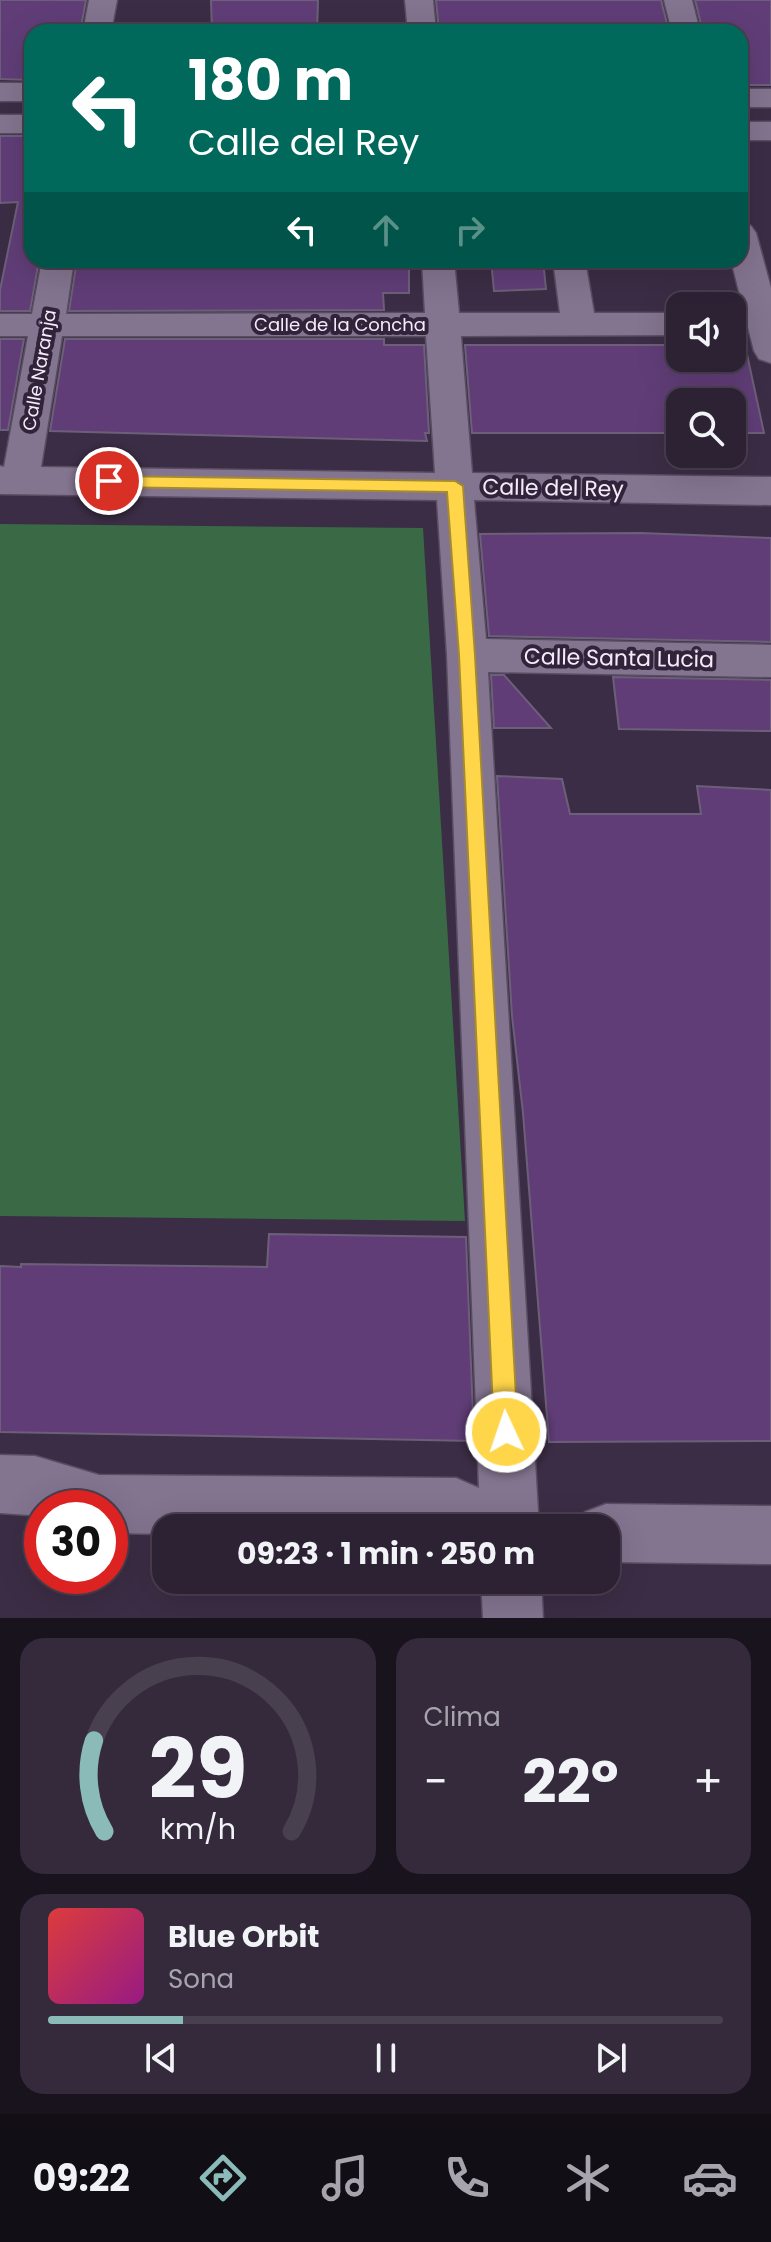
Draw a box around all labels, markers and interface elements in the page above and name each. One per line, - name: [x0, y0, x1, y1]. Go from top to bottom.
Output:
- text: 180 m: [188, 41, 353, 120]
- icon: left: [56, 56, 160, 160]
- text: Calle del Rey: [188, 117, 419, 168]
- icon: left: [280, 208, 324, 252]
- icon: ahead: [364, 208, 408, 252]
- icon: right: [448, 208, 492, 252]
- map controls: [666, 292, 746, 468]
- button: sound: [666, 292, 746, 372]
- street label: Calle Naranja: [16, 307, 62, 433]
- street label: Calle de la Concha: [254, 312, 426, 337]
- button: search: [666, 388, 746, 468]
- pin: [75, 447, 143, 515]
- icon: arrive: [87, 459, 131, 503]
- street label: Calle del Rey: [482, 471, 625, 505]
- street label: Calle Santa Lucia: [524, 641, 714, 675]
- position arrow: [464, 1390, 548, 1474]
- speed limit sign: 30: [24, 1490, 128, 1594]
- text: 09:23 · 1 min · 250 m: [237, 1532, 535, 1575]
- text: Clima: [424, 1699, 501, 1735]
- text: 29: [148, 1711, 247, 1827]
- text: 22°: [522, 1740, 619, 1824]
- text: −: [424, 1751, 448, 1812]
- text: +: [693, 1751, 723, 1812]
- text: km/h: [160, 1809, 236, 1849]
- text: Blue Orbit: [168, 1915, 320, 1958]
- text: Sona: [168, 1961, 234, 1997]
- icon: previous: [139, 2036, 183, 2080]
- icon: pause: [364, 2036, 408, 2080]
- icon: next: [589, 2036, 633, 2080]
- icon: directions: [195, 2150, 251, 2206]
- icon: music: [317, 2150, 373, 2206]
- icon: phone: [439, 2150, 495, 2206]
- icon: climate: [560, 2150, 616, 2206]
- icon: car: [682, 2150, 738, 2206]
- text: 09:22: [33, 2153, 130, 2204]

